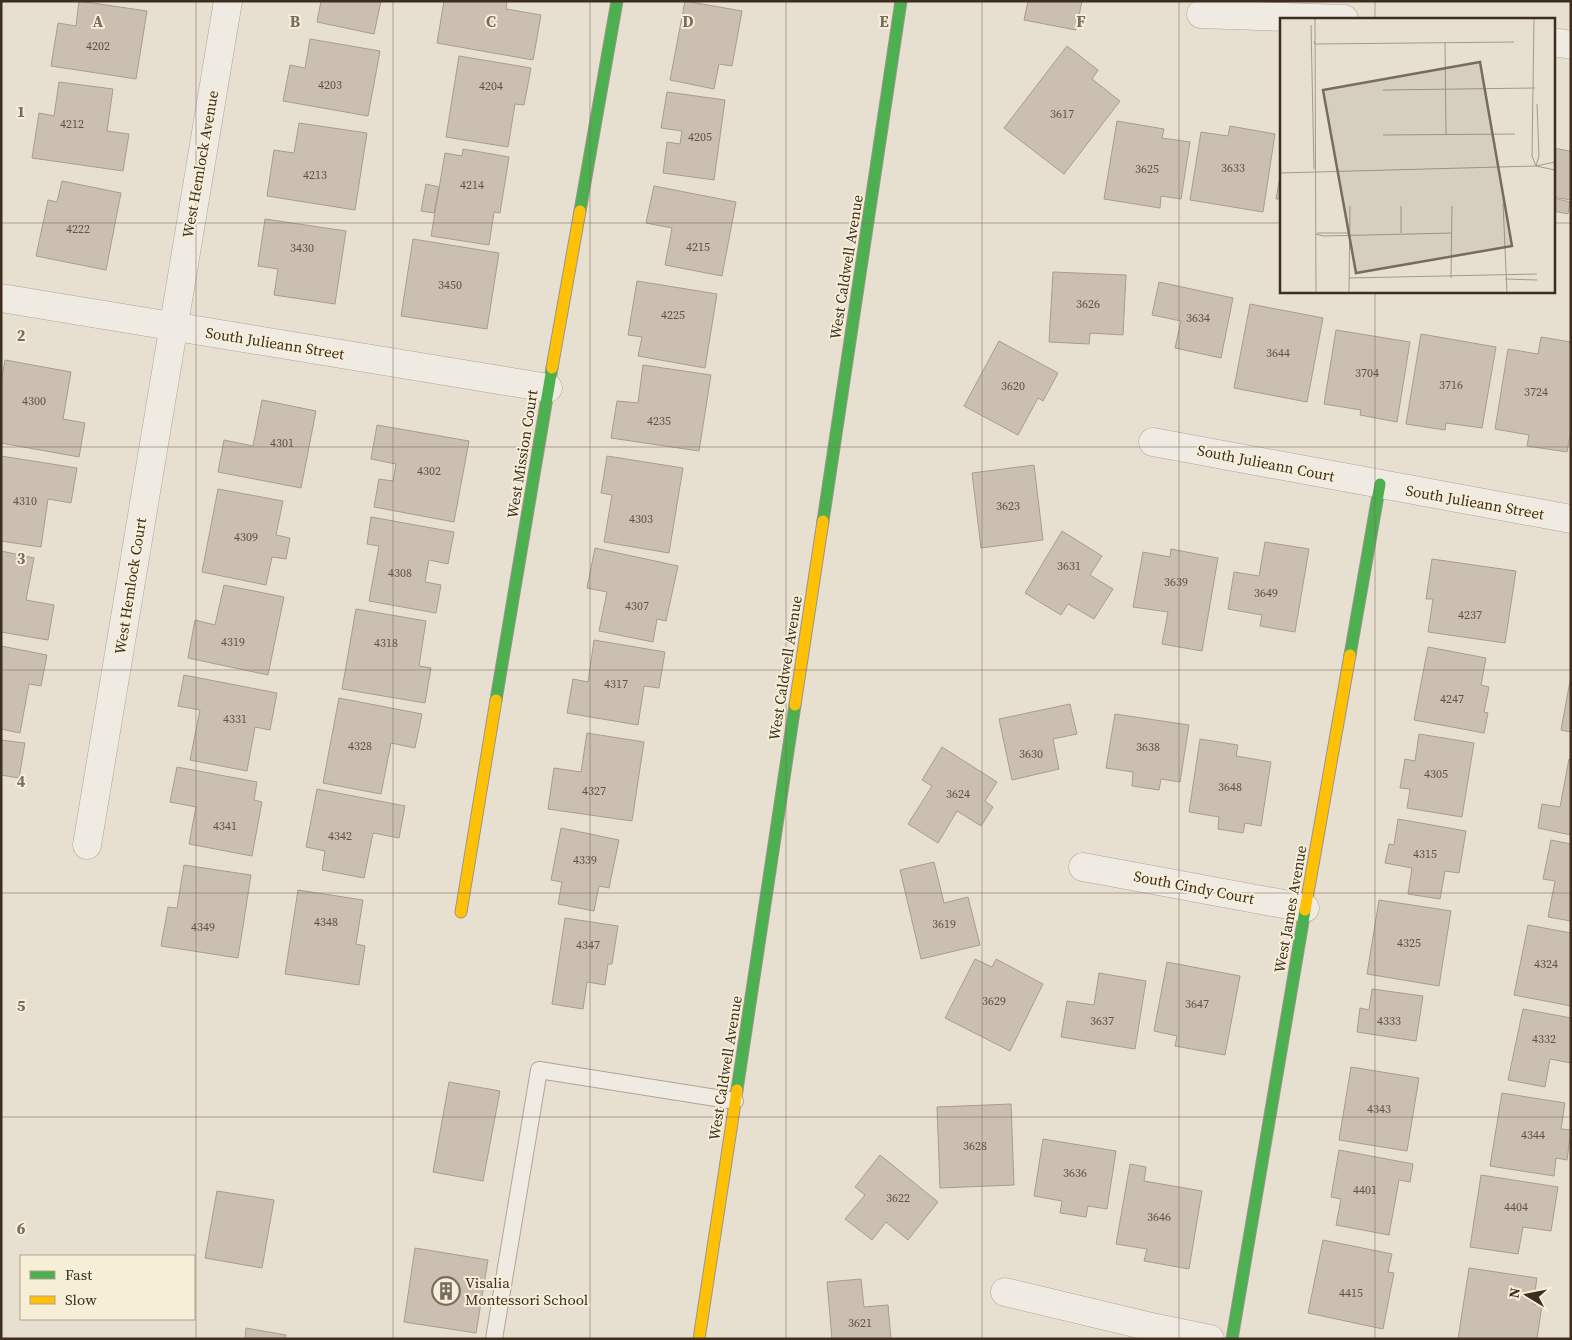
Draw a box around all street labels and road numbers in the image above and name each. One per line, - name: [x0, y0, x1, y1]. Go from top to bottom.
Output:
- street label: West Hemlock Avenue: [177, 88, 223, 239]
- street label: West Caldwell Avenue: [824, 193, 868, 341]
- street label: South Julieann Street: [204, 322, 346, 364]
- street label: West Mission Court: [501, 388, 543, 520]
- street label: South Julieann Court: [1196, 439, 1336, 487]
- street label: South Julieann Street: [1404, 479, 1546, 525]
- street label: West Hemlock Court: [109, 516, 151, 656]
- street label: West Caldwell Avenue: [763, 594, 807, 742]
- street label: West James Avenue: [1268, 843, 1312, 974]
- street label: South Cindy Court: [1132, 865, 1256, 909]
- street label: West Caldwell Avenue: [703, 994, 747, 1142]

